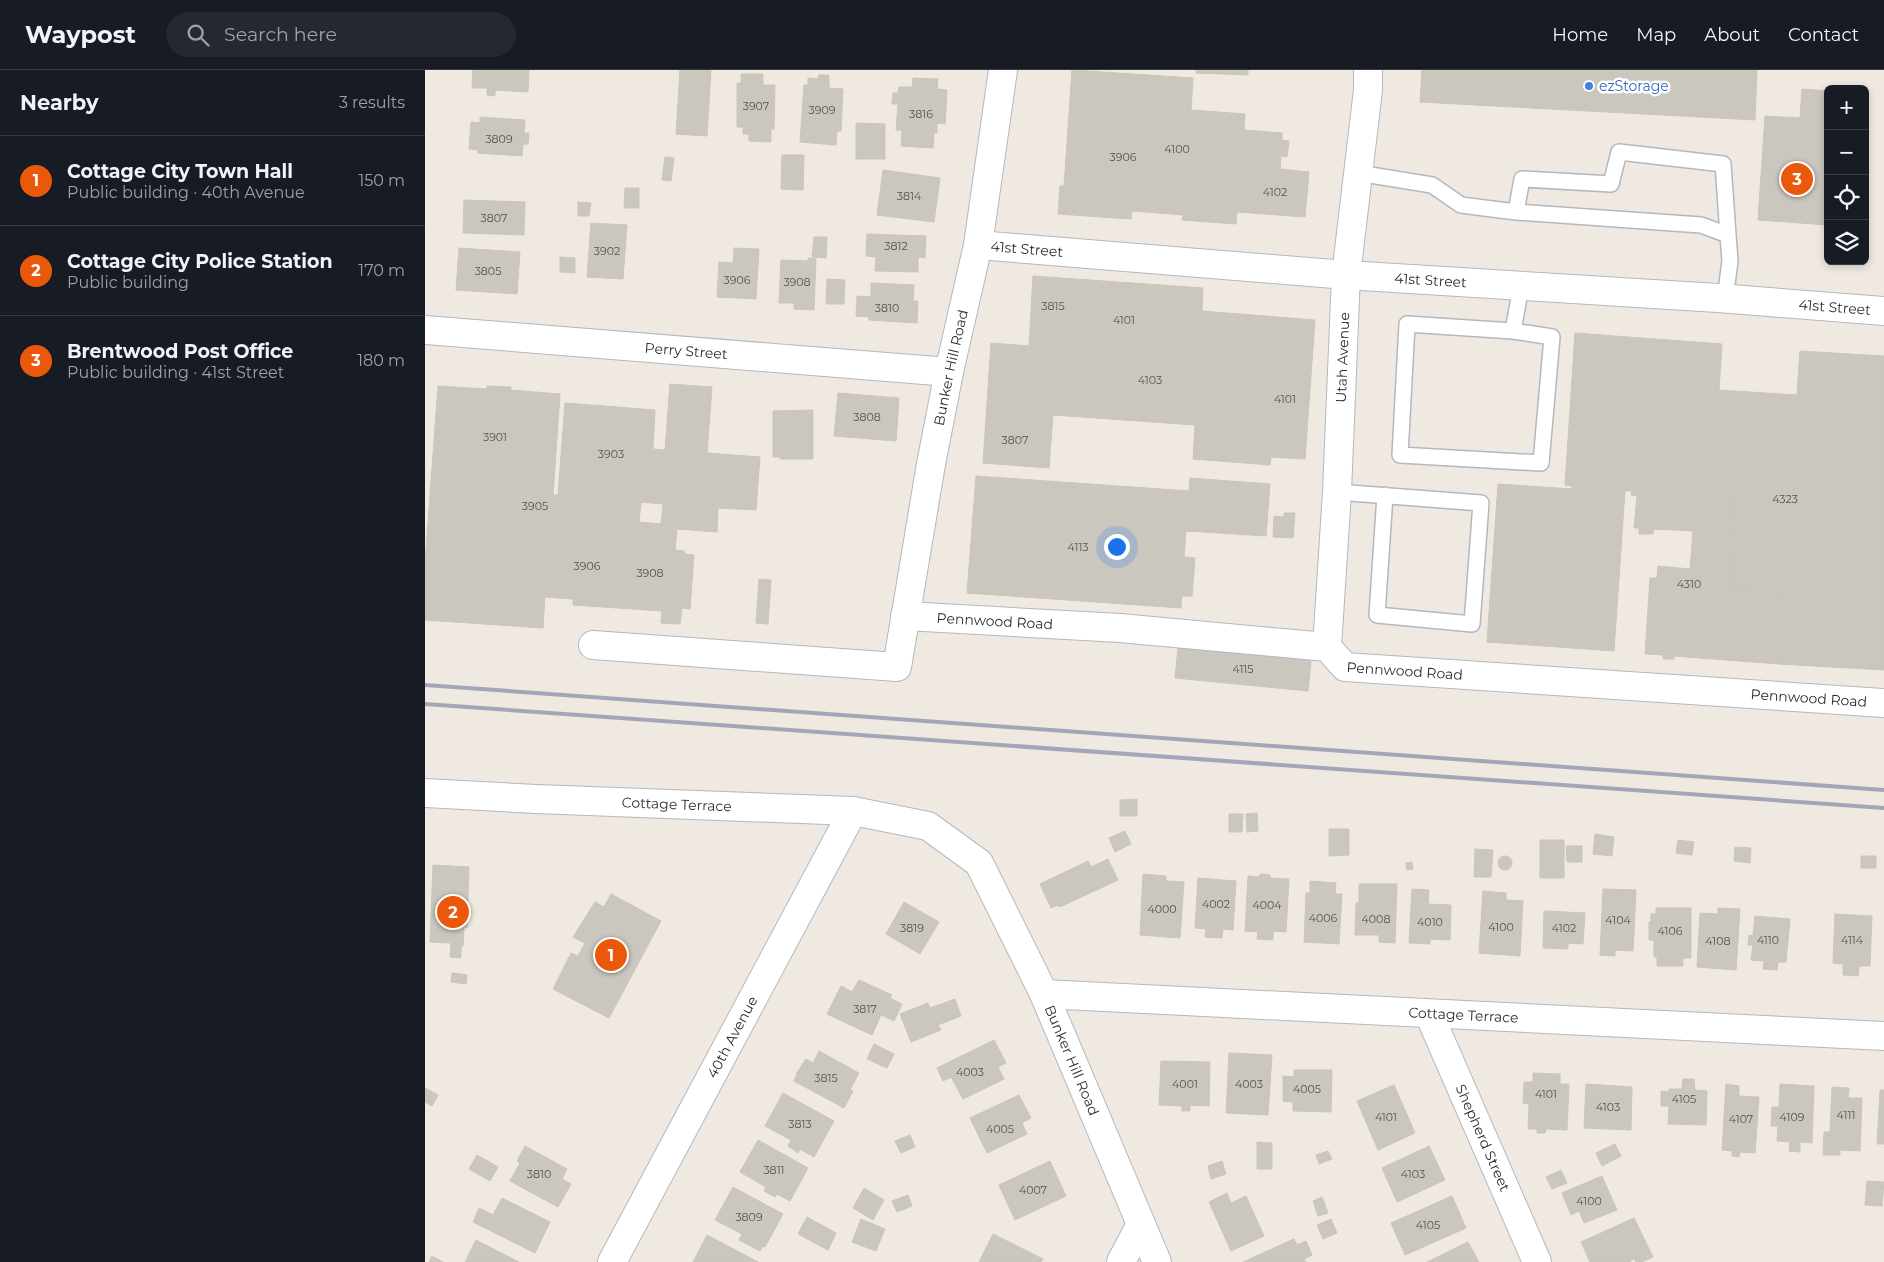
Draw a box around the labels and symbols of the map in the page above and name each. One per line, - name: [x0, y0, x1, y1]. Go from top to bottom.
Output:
- place label: ezStorage: [1599, 77, 1669, 95]
- marker: ezStorage: [1583, 80, 1595, 92]
- house number: 3907: [743, 99, 769, 113]
- house number: 3909: [809, 103, 836, 117]
- house number: 3816: [909, 107, 933, 121]
- house number: 3809: [485, 132, 513, 146]
- house number: 4100: [1164, 142, 1190, 156]
- house number: 3906: [1110, 150, 1137, 164]
- pin: 3: [1781, 160, 1813, 198]
- house number: 4102: [1263, 185, 1287, 199]
- house number: 3814: [897, 189, 922, 203]
- house number: 3807: [481, 211, 507, 225]
- street label: 41st Street: [990, 237, 1064, 261]
- house number: 3812: [884, 239, 908, 253]
- house number: 3902: [594, 244, 620, 258]
- house number: 3805: [475, 264, 501, 278]
- street label: 41st Street: [1394, 269, 1468, 291]
- house number: 3906: [724, 273, 751, 287]
- house number: 3908: [783, 275, 811, 289]
- street label: 41st Street: [1798, 295, 1872, 319]
- house number: 3815: [1041, 299, 1065, 313]
- house number: 3810: [875, 301, 899, 315]
- street label: Bunker Hill Road: [930, 308, 972, 427]
- street label: Utah Avenue: [1332, 312, 1353, 403]
- house number: 4101: [1113, 313, 1135, 327]
- street label: Perry Street: [644, 339, 729, 363]
- house number: 4103: [1138, 373, 1162, 387]
- house number: 4101: [1274, 392, 1296, 406]
- house number: 3808: [853, 410, 881, 424]
- house number: 3901: [483, 430, 507, 444]
- house number: 3807: [1002, 433, 1028, 447]
- house number: 3903: [598, 447, 624, 461]
- house number: 4323: [1772, 492, 1798, 506]
- house number: 3905: [522, 499, 548, 513]
- your location: [1104, 534, 1130, 560]
- house number: 4113: [1067, 540, 1089, 554]
- house number: 3906: [574, 559, 601, 573]
- house number: 3908: [636, 566, 664, 580]
- house number: 4310: [1677, 577, 1701, 591]
- street label: Pennwood Road: [936, 609, 1054, 633]
- street label: Pennwood Road: [1346, 658, 1464, 684]
- house number: 4115: [1232, 662, 1254, 676]
- street label: Pennwood Road: [1750, 685, 1868, 711]
- street label: Cottage Terrace: [621, 793, 732, 815]
- pin: 2: [437, 893, 469, 931]
- house number: 4002: [1202, 897, 1230, 911]
- house number: 4004: [1252, 898, 1282, 912]
- house number: 4000: [1147, 902, 1177, 916]
- house number: 4006: [1309, 911, 1338, 925]
- house number: 4008: [1362, 912, 1390, 926]
- house number: 4104: [1605, 913, 1631, 927]
- house number: 4010: [1417, 915, 1443, 929]
- house number: 4100: [1488, 920, 1514, 934]
- house number: 3819: [900, 921, 924, 935]
- house number: 4102: [1552, 921, 1576, 935]
- house number: 4106: [1658, 924, 1683, 938]
- house number: 4110: [1757, 933, 1779, 947]
- house number: 4114: [1841, 933, 1864, 947]
- house number: 4108: [1705, 934, 1731, 948]
- pin: 1: [595, 936, 627, 974]
- street label: 40th Avenue: [703, 993, 761, 1081]
- house number: 3817: [853, 1002, 877, 1016]
- street label: Bunker Hill Road: [1041, 1002, 1103, 1118]
- street label: Cottage Terrace: [1408, 1003, 1519, 1027]
- house number: 4003: [956, 1065, 984, 1079]
- house number: 3815: [814, 1071, 838, 1085]
- house number: 4001: [1172, 1077, 1198, 1091]
- house number: 4003: [1235, 1077, 1263, 1091]
- street label: Shepherd Street: [1452, 1081, 1514, 1194]
- house number: 4005: [1293, 1082, 1321, 1096]
- house number: 4101: [1535, 1087, 1557, 1101]
- house number: 4105: [1672, 1092, 1696, 1106]
- house number: 4103: [1596, 1100, 1620, 1114]
- house number: 4111: [1837, 1108, 1855, 1122]
- house number: 4101: [1375, 1110, 1397, 1124]
- house number: 4109: [1780, 1110, 1805, 1124]
- house number: 4107: [1729, 1112, 1753, 1126]
- house number: 3813: [788, 1117, 812, 1131]
- house number: 4005: [986, 1122, 1014, 1136]
- house number: 3811: [763, 1163, 785, 1177]
- house number: 3810: [527, 1167, 551, 1181]
- house number: 4103: [1401, 1167, 1425, 1181]
- house number: 4007: [1019, 1183, 1047, 1197]
- house number: 4100: [1576, 1194, 1602, 1208]
- house number: 3809: [735, 1210, 763, 1224]
- house number: 4105: [1416, 1218, 1440, 1232]

